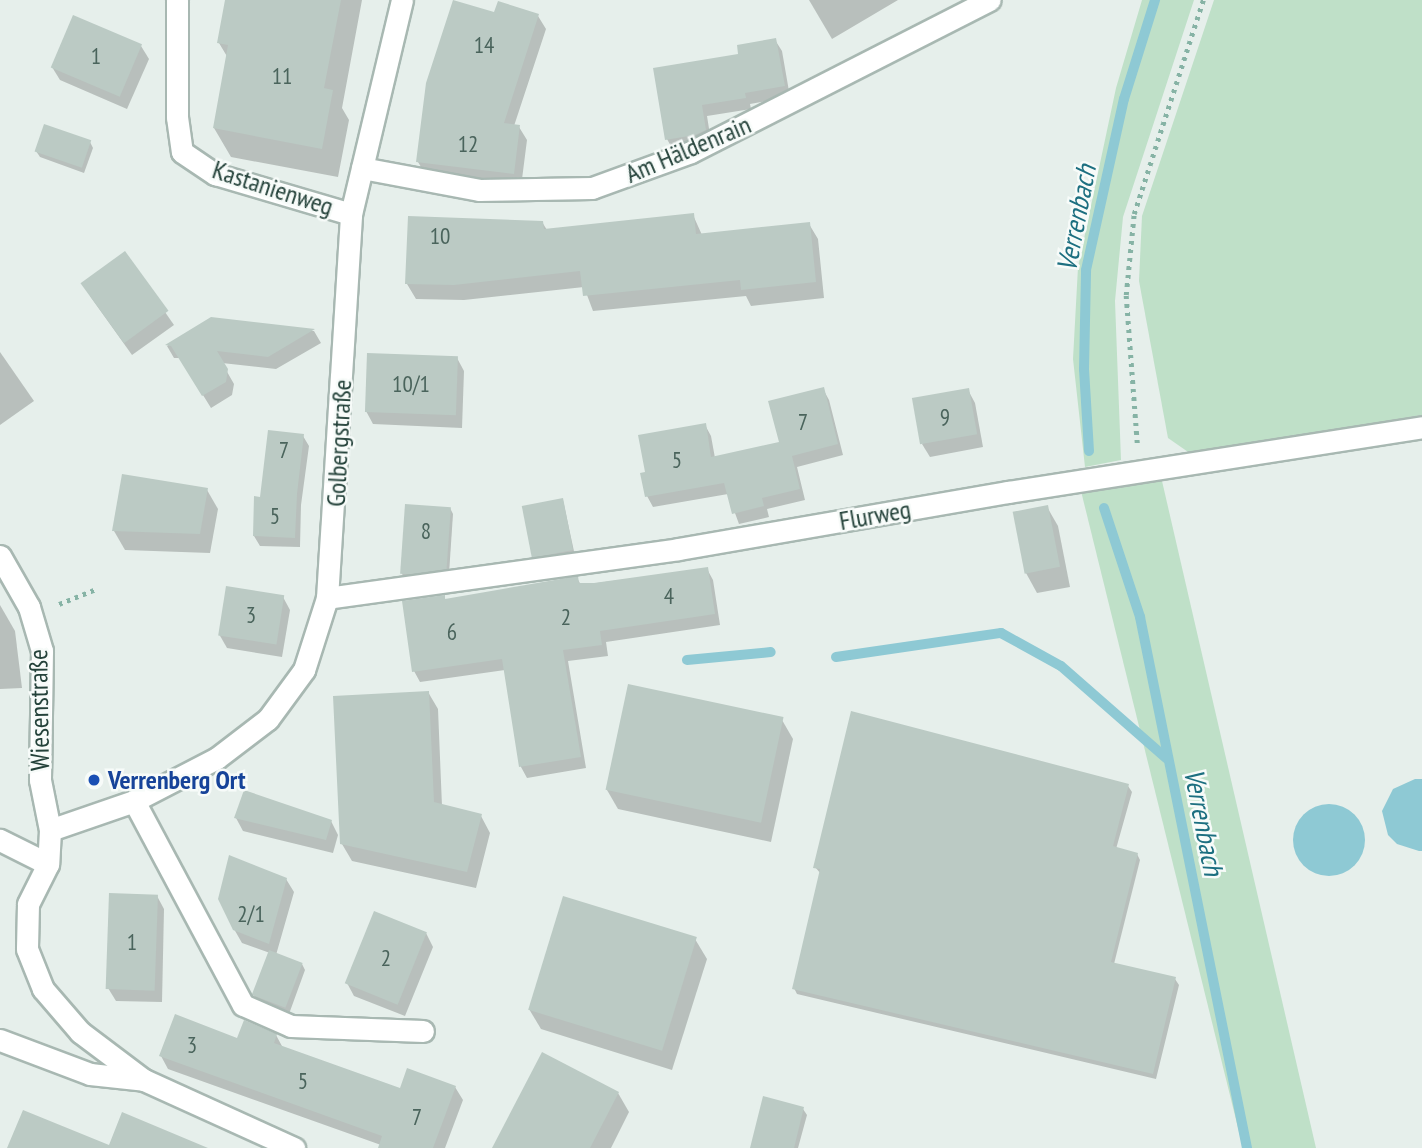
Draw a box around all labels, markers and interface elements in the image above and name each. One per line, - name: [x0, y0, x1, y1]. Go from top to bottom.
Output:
- house number: 14: [474, 31, 494, 59]
- house number: 1: [91, 42, 101, 70]
- house number: 11: [272, 62, 292, 90]
- street label: Am Häldenrain: [621, 109, 755, 189]
- house number: 12: [458, 130, 478, 158]
- street label: Kastanienweg: [209, 154, 337, 222]
- water label: Verrenbach: [1049, 162, 1103, 274]
- house number: 10: [430, 222, 450, 250]
- house number: 10/1: [392, 370, 430, 398]
- street label: Golbergstraße: [320, 379, 358, 507]
- house number: 9: [940, 403, 950, 431]
- house number: 7: [798, 408, 808, 436]
- house number: 7: [279, 436, 289, 464]
- house number: 5: [672, 446, 682, 474]
- street label: Flurweg: [837, 493, 913, 537]
- house number: 5: [270, 502, 280, 530]
- house number: 8: [421, 517, 431, 545]
- house number: 4: [664, 582, 674, 610]
- house number: 3: [246, 601, 256, 629]
- house number: 2: [561, 603, 571, 631]
- house number: 6: [447, 618, 457, 646]
- street label: Wiesenstraße: [22, 649, 56, 771]
- place label: Verrenberg Ort: [108, 764, 246, 796]
- water label: Verrenbach: [1177, 766, 1231, 878]
- marker: Verrenberg Ort: [86, 772, 102, 788]
- house number: 2/1: [237, 900, 265, 928]
- house number: 1: [127, 928, 137, 956]
- house number: 2: [381, 944, 391, 972]
- house number: 3: [187, 1031, 197, 1059]
- house number: 5: [298, 1067, 308, 1095]
- house number: 7: [412, 1103, 422, 1131]

